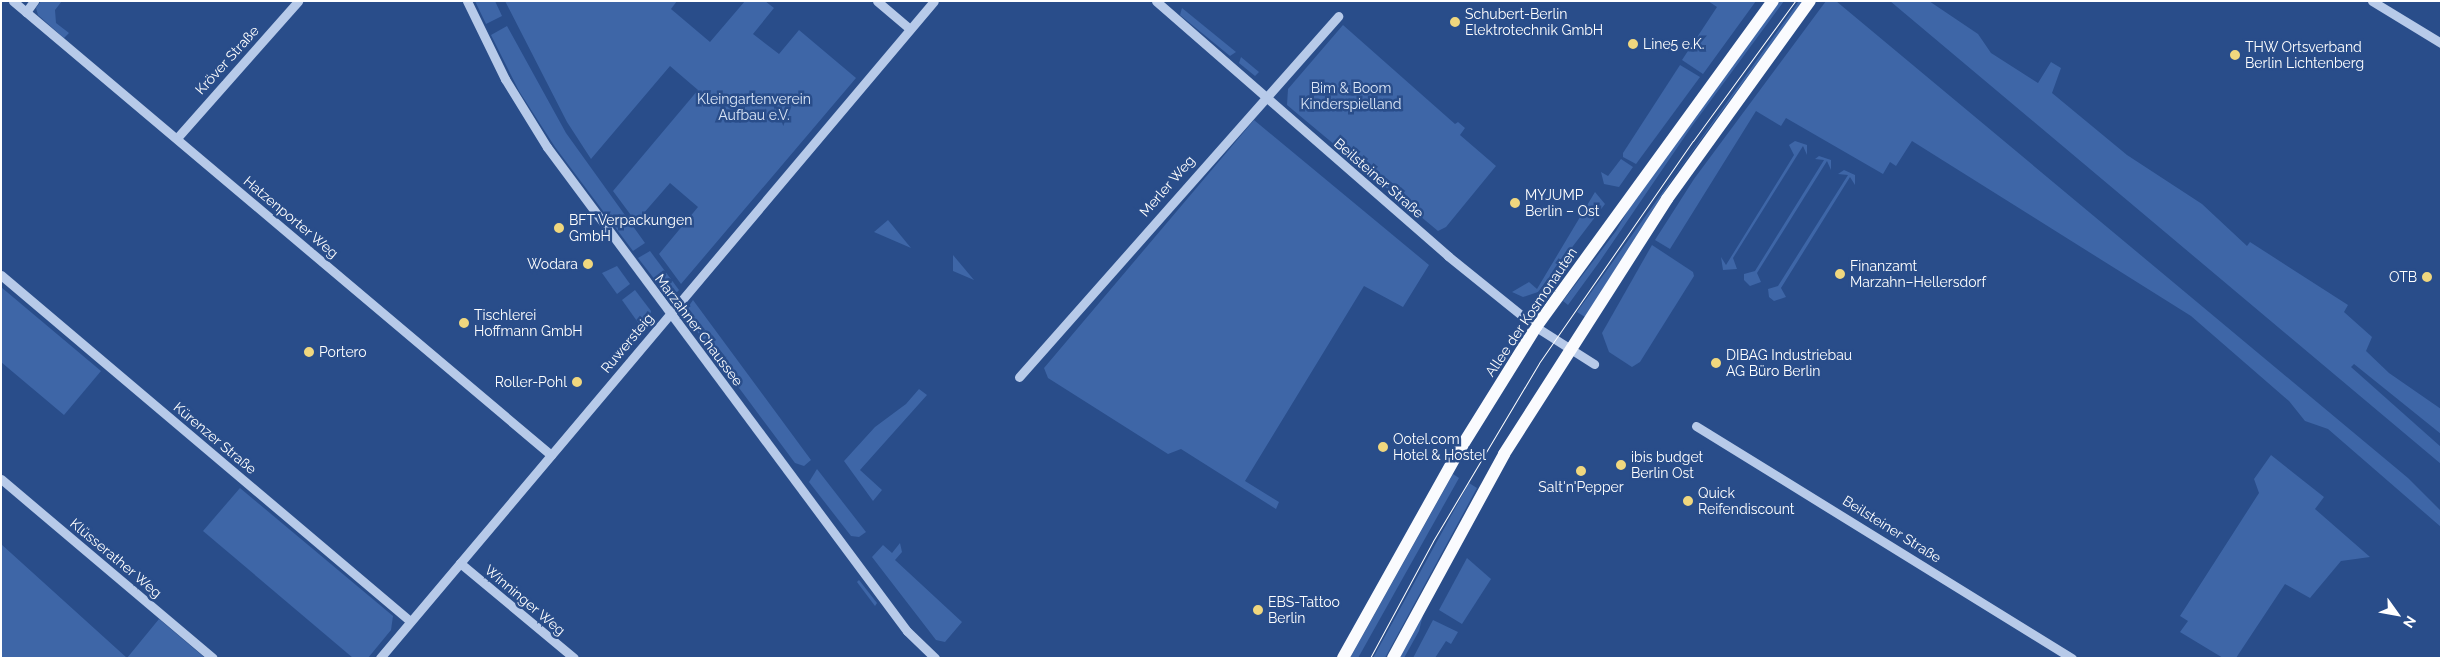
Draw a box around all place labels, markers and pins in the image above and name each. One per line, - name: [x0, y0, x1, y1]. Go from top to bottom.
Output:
- place label: Schubert-Berlin Elektrotechnik GmbH: [1465, 6, 1603, 38]
- marker: Schubert-Berlin Elektrotechnik GmbH: [1449, 16, 1461, 28]
- place label: Line5 e.K.: [1643, 36, 1704, 52]
- marker: Line5 e.K.: [1627, 38, 1639, 50]
- place label: THW Ortsverband Berlin Lichtenberg: [2245, 39, 2364, 72]
- marker: THW Ortsverband Berlin Lichtenberg: [2229, 49, 2241, 61]
- place label: MYJUMP Berlin – Ost: [1525, 187, 1600, 220]
- marker: MYJUMP Berlin – Ost: [1509, 197, 1521, 209]
- place label: BFT Verpackungen GmbH: [569, 212, 693, 244]
- marker: BFT Verpackungen GmbH: [553, 222, 565, 234]
- place label: Wodara: [527, 256, 578, 272]
- marker: Wodara: [582, 258, 594, 270]
- place label: Finanzamt Marzahn–Hellersdorf: [1850, 258, 1986, 290]
- marker: Finanzamt Marzahn–Hellersdorf: [1834, 268, 1846, 280]
- place label: OTB: [2389, 269, 2417, 285]
- marker: OTB: [2421, 271, 2433, 283]
- place label: Tischlerei Hoffmann GmbH: [474, 307, 583, 340]
- marker: Tischlerei Hoffmann GmbH: [458, 317, 470, 329]
- place label: Portero: [319, 344, 367, 360]
- marker: Portero: [303, 346, 315, 358]
- place label: DIBAG Industriebau AG Büro Berlin: [1726, 347, 1852, 380]
- marker: DIBAG Industriebau AG Büro Berlin: [1710, 357, 1722, 369]
- place label: Roller-Pohl: [495, 374, 567, 390]
- marker: Roller-Pohl: [571, 376, 583, 388]
- place label: Ootel.com Hotel & Hostel: [1393, 431, 1486, 464]
- marker: Ootel.com Hotel & Hostel: [1377, 441, 1389, 453]
- place label: ibis budget Berlin Ost: [1631, 449, 1703, 482]
- marker: ibis budget Berlin Ost: [1615, 459, 1627, 471]
- marker: Salt'n'Pepper: [1575, 465, 1587, 477]
- place label: Salt'n'Pepper: [1538, 479, 1624, 495]
- place label: Quick Reifendiscount: [1698, 485, 1795, 518]
- marker: Quick Reifendiscount: [1682, 495, 1694, 507]
- place label: EBS-Tattoo Berlin: [1268, 594, 1340, 626]
- marker: EBS-Tattoo Berlin: [1252, 604, 1264, 616]

